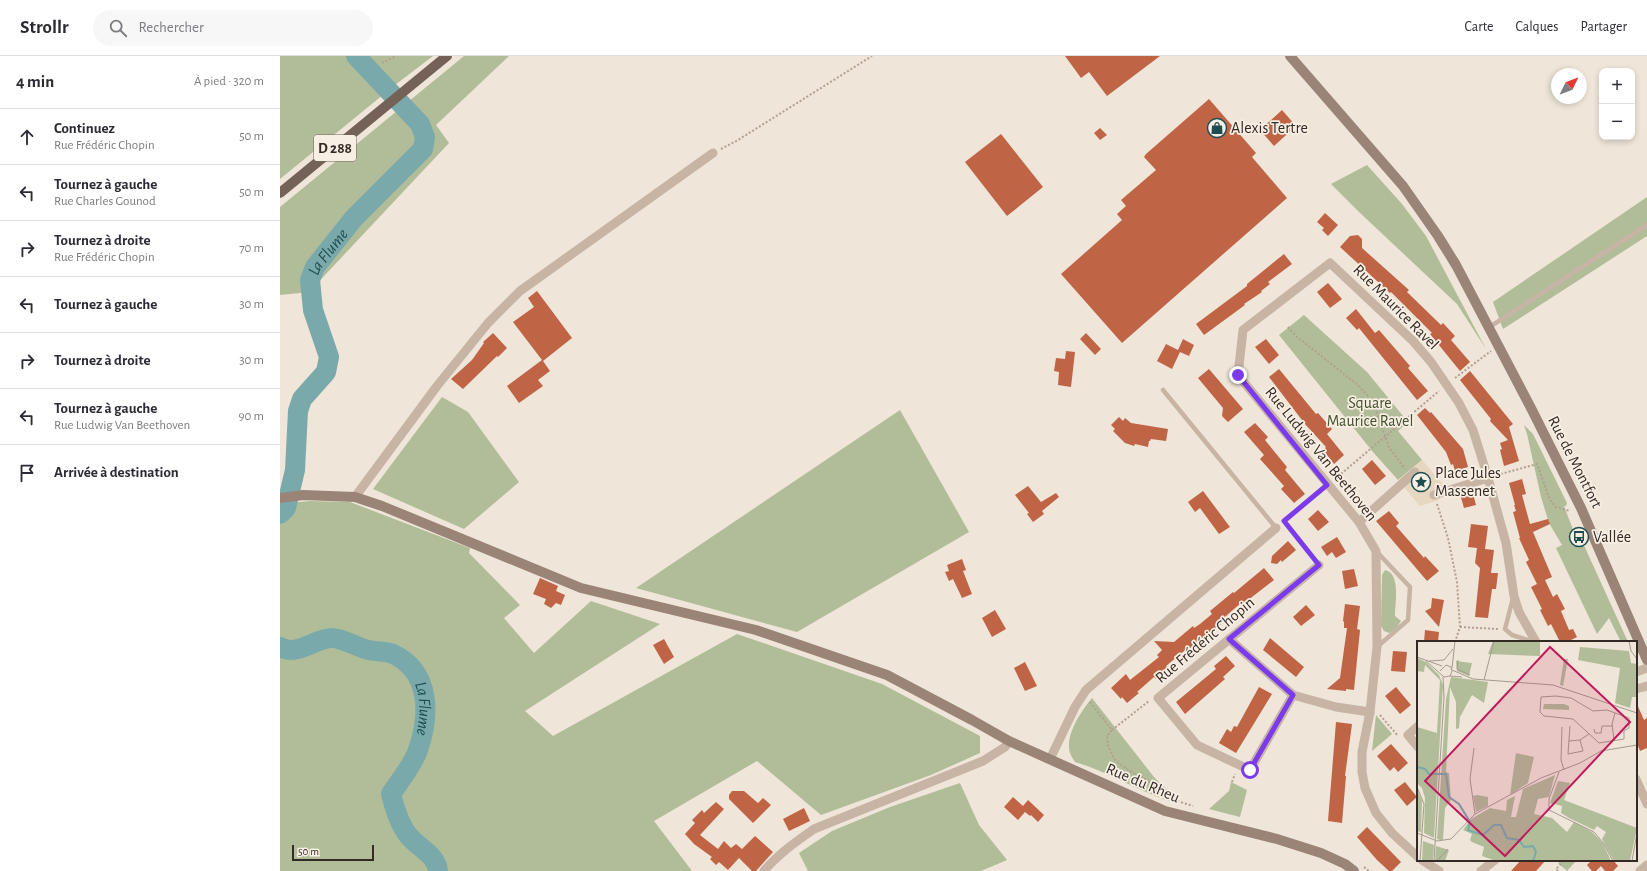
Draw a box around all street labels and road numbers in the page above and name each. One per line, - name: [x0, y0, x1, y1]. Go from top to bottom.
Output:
- road number: D 288: [314, 135, 356, 161]
- street label: Rue Maurice Ravel: [1350, 261, 1442, 353]
- street label: Rue Ludwig Van Beethoven: [1262, 384, 1380, 524]
- street label: Rue de Montfort: [1545, 413, 1605, 511]
- street label: Rue Frédéric Chopin: [1152, 594, 1258, 686]
- street label: Rue du Rheu: [1104, 760, 1182, 806]

